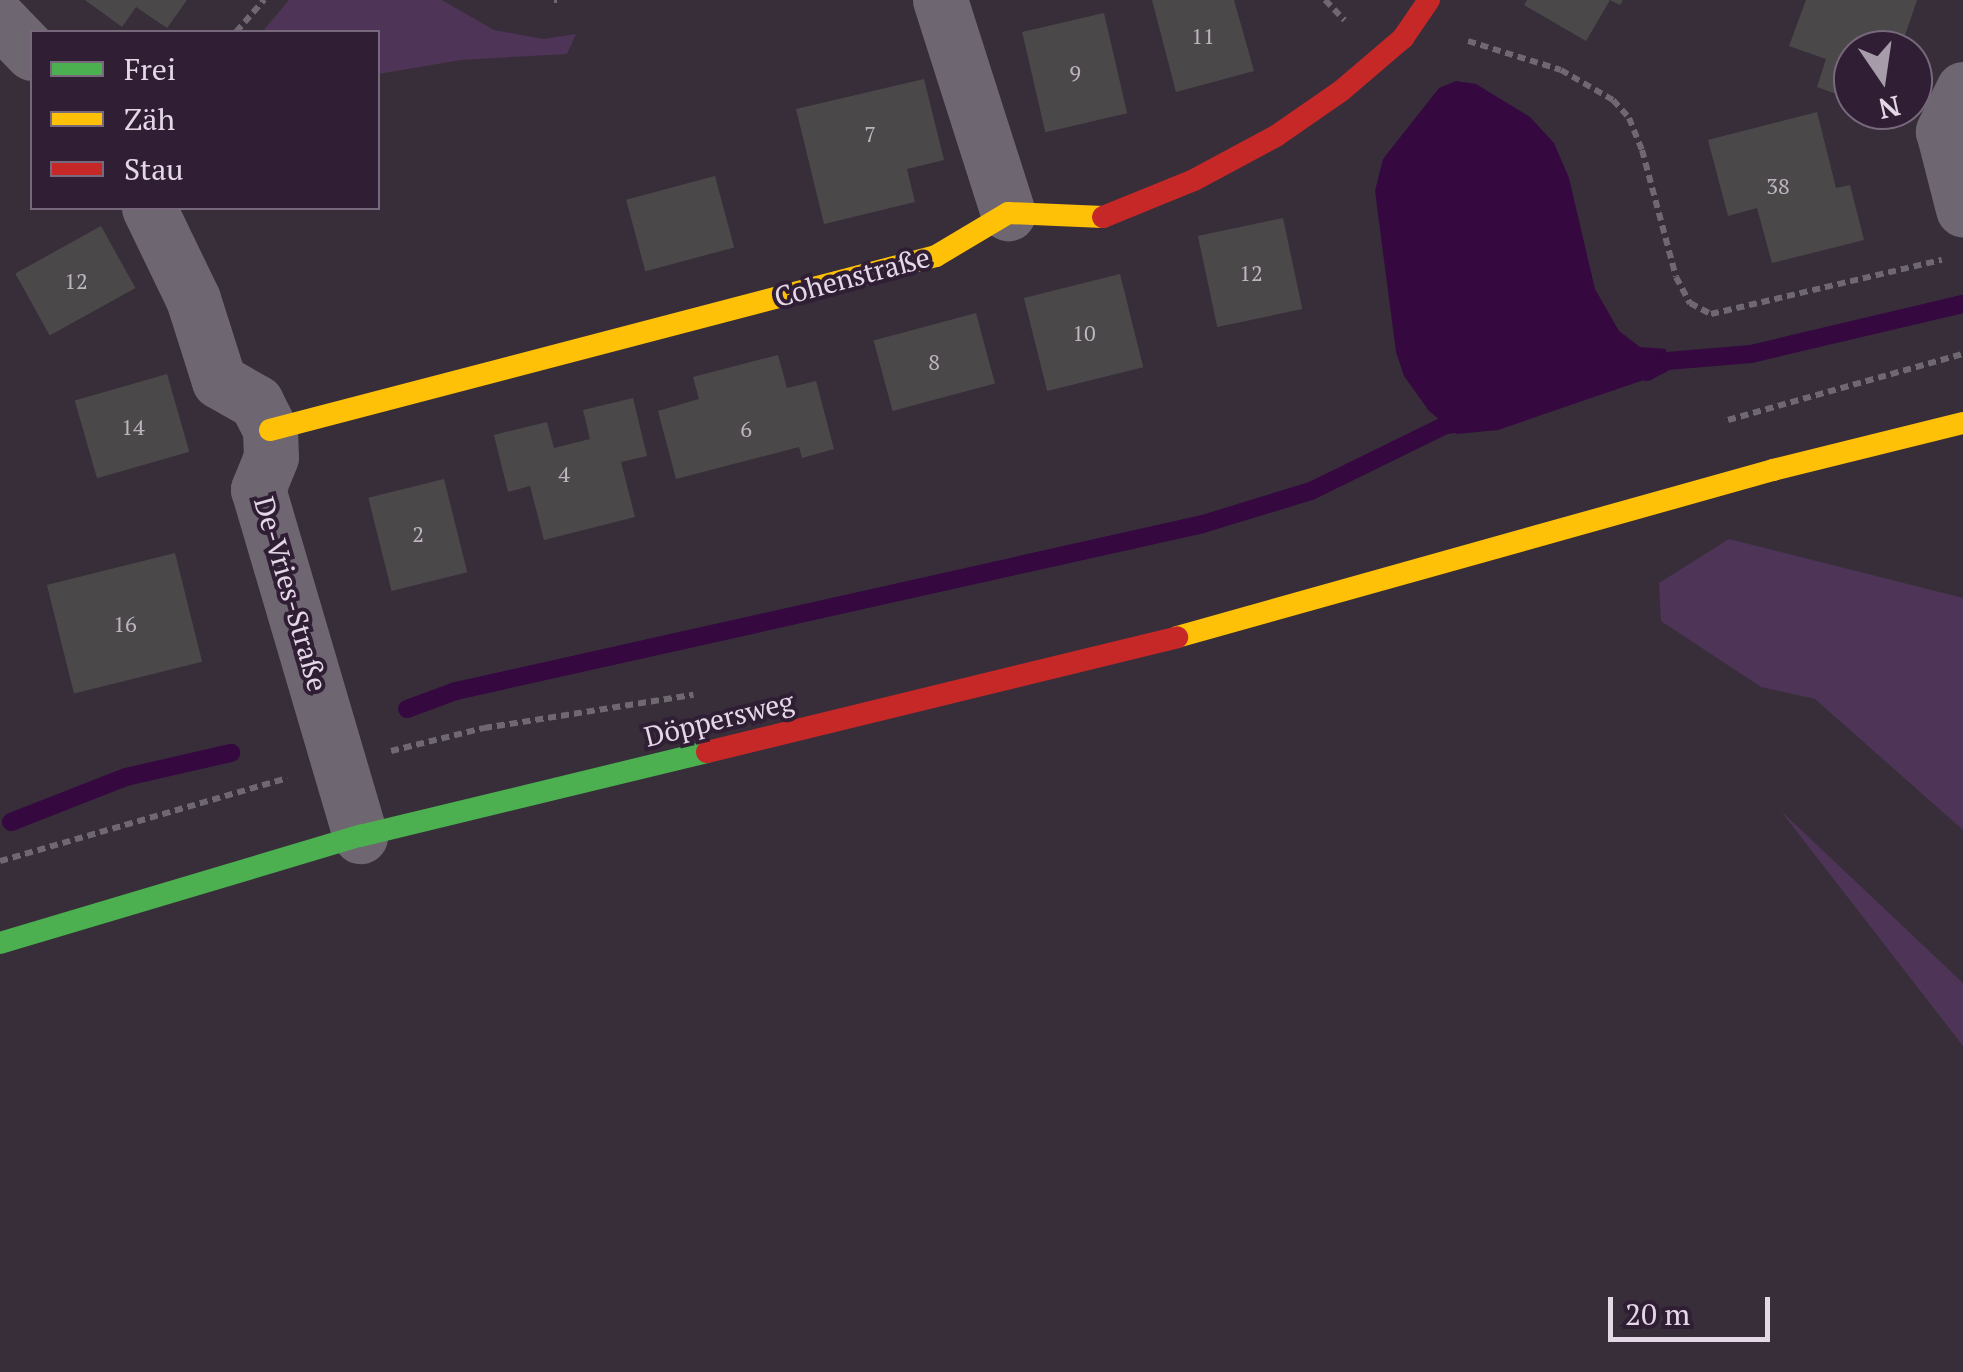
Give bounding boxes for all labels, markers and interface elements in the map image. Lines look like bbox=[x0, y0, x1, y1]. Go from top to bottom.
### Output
house number: 11 bbox=[1191, 23, 1215, 49]
legend bbox=[30, 30, 380, 210]
north arrow bbox=[1833, 30, 1933, 130]
text: Frei bbox=[124, 49, 176, 89]
house number: 9 bbox=[1069, 60, 1081, 86]
text: N bbox=[1875, 87, 1904, 128]
text: Zäh bbox=[124, 99, 175, 139]
house number: 7 bbox=[864, 121, 876, 147]
text: Stau bbox=[124, 149, 184, 189]
house number: 38 bbox=[1766, 173, 1790, 199]
street label: Cohenstraße bbox=[771, 240, 933, 314]
house number: 12 bbox=[1239, 260, 1263, 286]
house number: 12 bbox=[64, 268, 88, 294]
house number: 10 bbox=[1072, 320, 1096, 346]
house number: 8 bbox=[928, 349, 940, 375]
house number: 14 bbox=[121, 414, 145, 440]
house number: 6 bbox=[740, 416, 752, 442]
house number: 4 bbox=[558, 461, 570, 487]
street label: De-Vries-Straße bbox=[247, 493, 335, 695]
house number: 2 bbox=[412, 521, 424, 547]
house number: 16 bbox=[113, 611, 137, 637]
street label: Döppersweg bbox=[641, 684, 797, 754]
scale bar bbox=[1613, 1277, 1776, 1339]
text: 20 m bbox=[1625, 1294, 1690, 1334]

